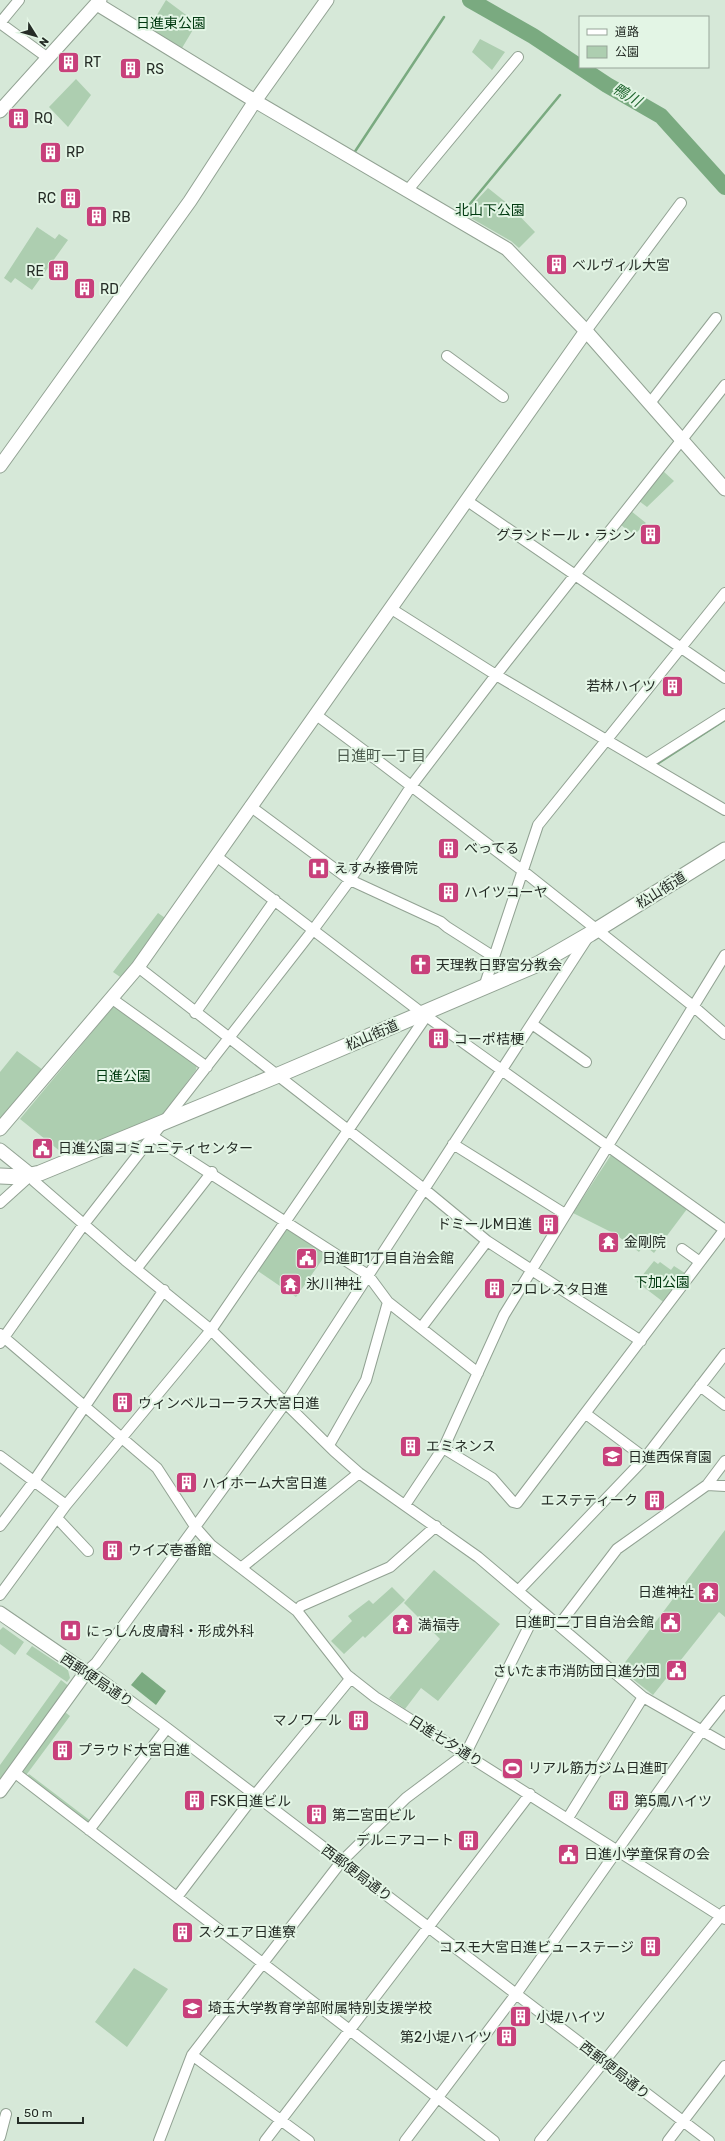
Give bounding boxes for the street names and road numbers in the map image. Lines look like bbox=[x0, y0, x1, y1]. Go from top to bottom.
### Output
street label: 松山街道 bbox=[633, 868, 690, 912]
street label: 松山街道 bbox=[343, 1017, 401, 1054]
street label: 西郵便局通り bbox=[57, 1650, 136, 1711]
street label: 日進七夕通り bbox=[406, 1712, 486, 1771]
street label: 西郵便局通り bbox=[318, 1841, 395, 1905]
street label: 西郵便局通り bbox=[576, 2038, 653, 2103]

